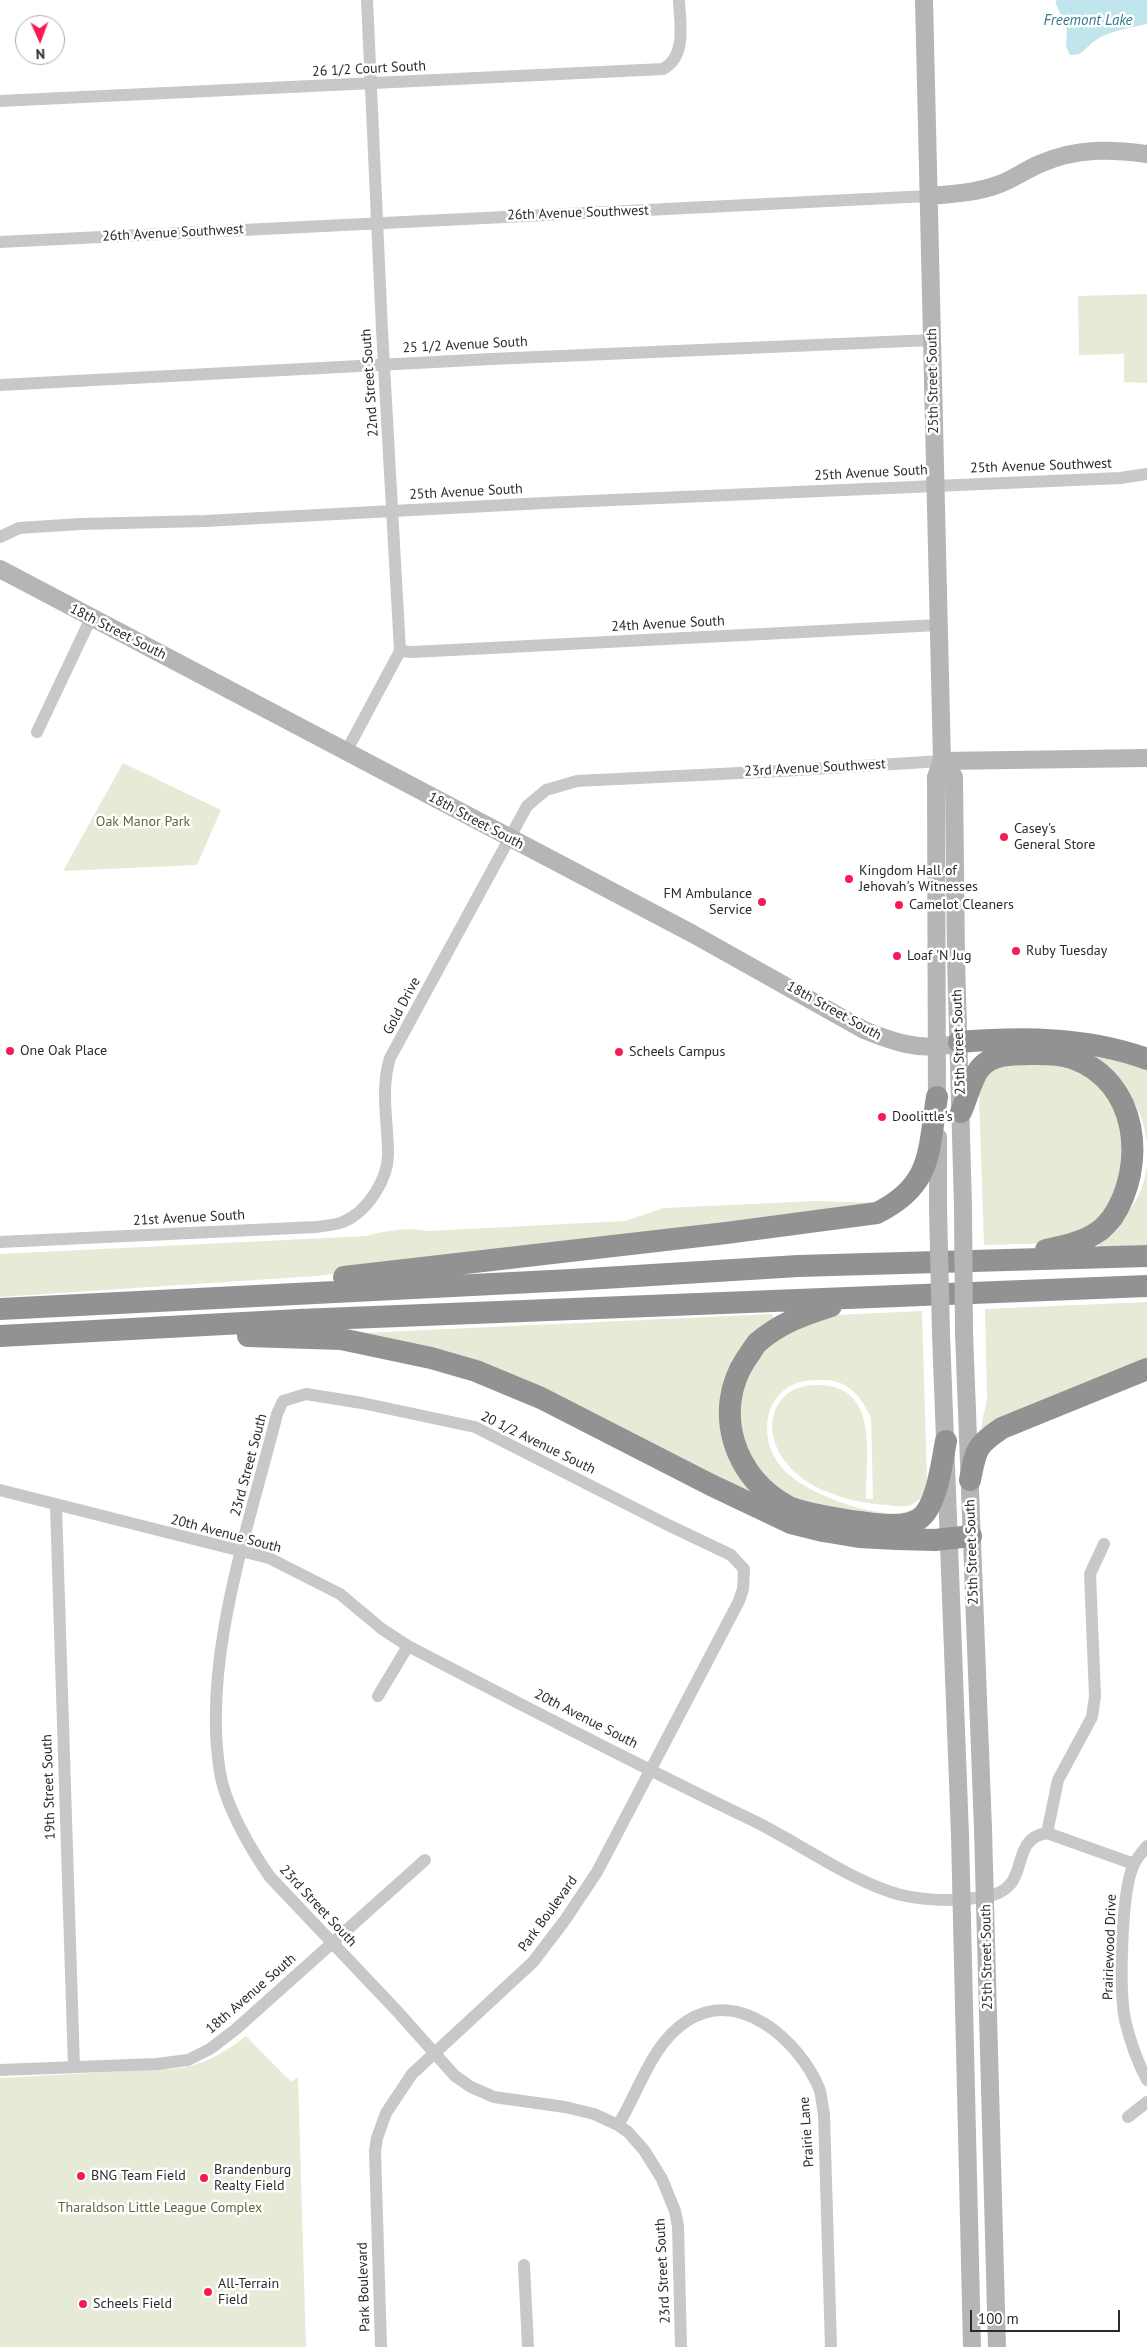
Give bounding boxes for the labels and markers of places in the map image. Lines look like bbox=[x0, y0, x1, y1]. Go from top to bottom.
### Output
place label: Casey's General Store bbox=[1014, 821, 1095, 854]
marker: Casey's General Store bbox=[998, 831, 1010, 843]
place label: Kingdom Hall of Jehovah's Witnesses bbox=[859, 863, 978, 896]
marker: Kingdom Hall of Jehovah's Witnesses bbox=[843, 873, 855, 885]
place label: FM Ambulance Service bbox=[663, 886, 752, 919]
marker: FM Ambulance Service bbox=[756, 896, 768, 908]
place label: Camelot Cleaners bbox=[909, 897, 1014, 913]
marker: Camelot Cleaners bbox=[893, 899, 905, 911]
place label: Ruby Tuesday bbox=[1026, 943, 1107, 959]
marker: Ruby Tuesday bbox=[1010, 945, 1022, 957]
place label: Loaf 'N Jug bbox=[907, 948, 971, 964]
marker: Loaf 'N Jug bbox=[891, 950, 903, 962]
place label: One Oak Place bbox=[20, 1043, 107, 1059]
place label: Scheels Campus bbox=[629, 1044, 725, 1060]
marker: One Oak Place bbox=[4, 1045, 16, 1057]
marker: Scheels Campus bbox=[613, 1046, 625, 1058]
place label: Doolittle's bbox=[892, 1109, 953, 1125]
marker: Doolittle's bbox=[876, 1111, 888, 1123]
place label: Brandenburg Realty Field bbox=[214, 2162, 291, 2194]
place label: BNG Team Field bbox=[91, 2168, 186, 2184]
marker: BNG Team Field bbox=[75, 2170, 87, 2182]
marker: Brandenburg Realty Field bbox=[198, 2172, 210, 2184]
place label: All-Terrain Field bbox=[218, 2276, 279, 2308]
marker: All-Terrain Field bbox=[202, 2286, 214, 2298]
place label: Scheels Field bbox=[93, 2296, 172, 2312]
marker: Scheels Field bbox=[77, 2298, 89, 2310]

